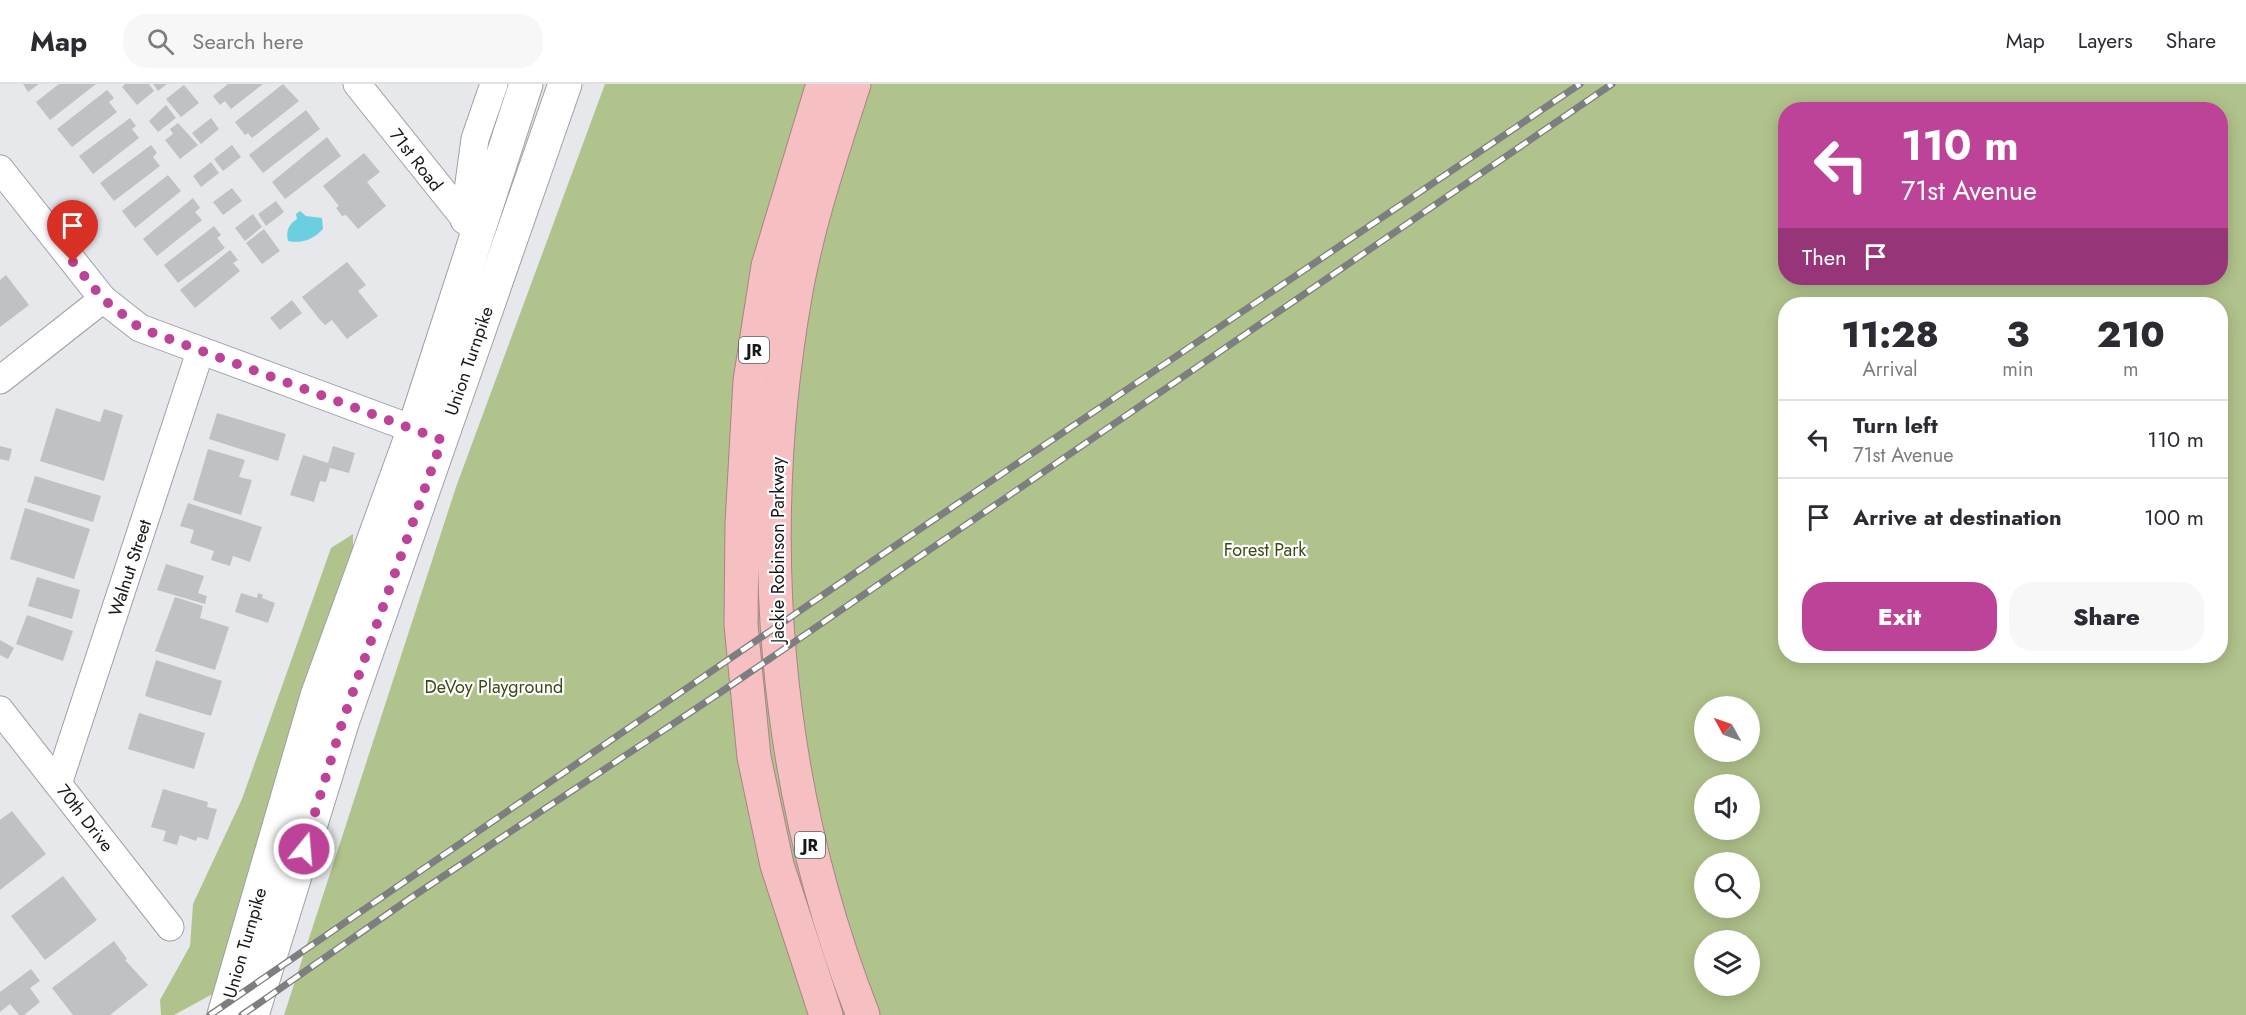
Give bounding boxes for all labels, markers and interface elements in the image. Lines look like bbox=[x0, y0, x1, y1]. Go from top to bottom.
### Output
search box bbox=[123, 14, 543, 68]
text: Map bbox=[30, 21, 87, 62]
icon: search bbox=[144, 25, 177, 58]
text: Search here bbox=[192, 25, 304, 57]
text: Map bbox=[2006, 26, 2045, 56]
text: Layers bbox=[2078, 26, 2133, 56]
text: Share bbox=[2166, 26, 2216, 56]
text: 110 m bbox=[1901, 115, 2019, 176]
street label: 71st Road bbox=[383, 123, 449, 197]
icon: left bbox=[1802, 126, 1880, 204]
text: 71st Avenue bbox=[1901, 171, 2037, 210]
pin bbox=[47, 200, 98, 262]
icon: arrive bbox=[56, 209, 89, 242]
icon: arrive bbox=[1859, 240, 1892, 273]
text: Then bbox=[1802, 241, 1847, 273]
street label: Union Turnpike bbox=[438, 303, 500, 419]
text: 11:28 bbox=[1841, 308, 1939, 360]
text: 3 bbox=[2006, 308, 2029, 360]
text: 210 bbox=[2097, 308, 2165, 360]
road number: JR bbox=[739, 337, 769, 363]
text: Arrival bbox=[1863, 355, 1918, 384]
text: min bbox=[2002, 355, 2034, 384]
text: m bbox=[2123, 355, 2139, 384]
text: Turn left bbox=[1853, 409, 1938, 441]
icon: left bbox=[1802, 423, 1835, 456]
text: 110 m bbox=[2147, 423, 2204, 455]
text: 71st Avenue bbox=[1853, 441, 1954, 470]
street label: Jackie Robinson Parkway bbox=[765, 457, 791, 645]
icon: arrive bbox=[1802, 501, 1835, 534]
text: Arrive at destination bbox=[1853, 501, 2062, 533]
text: 100 m bbox=[2144, 501, 2204, 533]
street label: Walnut Street bbox=[102, 516, 158, 620]
park label: Forest Park bbox=[1224, 537, 1306, 563]
button: Exit bbox=[1802, 582, 1997, 651]
button: Share bbox=[2009, 582, 2204, 651]
park label: DeVoy Playground bbox=[425, 674, 563, 700]
north arrow bbox=[1694, 696, 1760, 762]
map controls bbox=[1694, 696, 1760, 996]
button: sound bbox=[1694, 774, 1760, 840]
street label: 70th Drive bbox=[50, 779, 120, 857]
position arrow bbox=[272, 817, 336, 881]
road number: JR bbox=[795, 832, 825, 858]
button: search bbox=[1694, 852, 1760, 918]
street label: Union Turnpike bbox=[217, 885, 273, 1001]
button: layers bbox=[1694, 930, 1760, 996]

